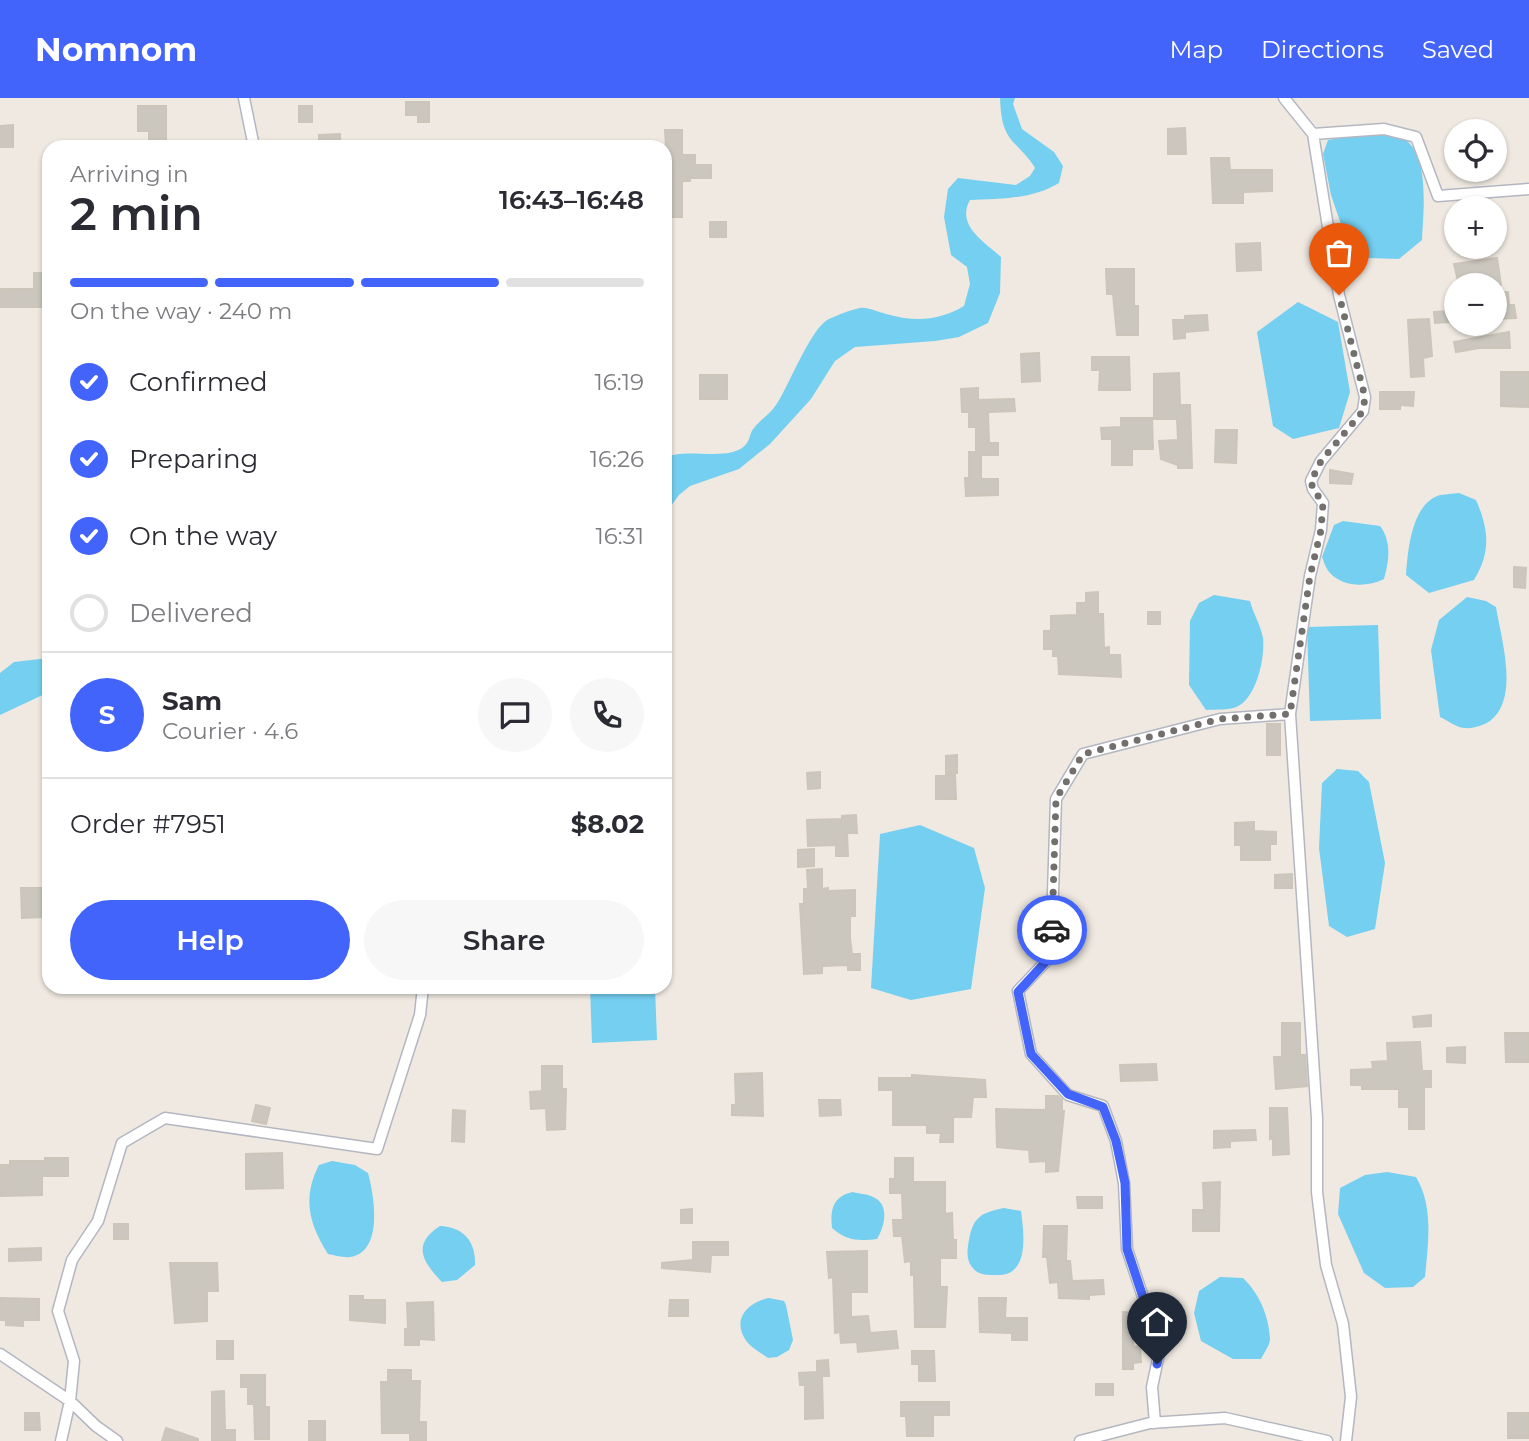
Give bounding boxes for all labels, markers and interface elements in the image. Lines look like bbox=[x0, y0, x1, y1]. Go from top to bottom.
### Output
text: Nomnom bbox=[35, 29, 197, 69]
text: Map bbox=[1170, 35, 1223, 64]
text: Directions bbox=[1261, 35, 1384, 64]
text: Saved bbox=[1422, 35, 1494, 64]
map controls bbox=[1444, 119, 1507, 336]
button: locate bbox=[1444, 119, 1507, 182]
text: Arriving in bbox=[70, 160, 189, 188]
text: 16:43–16:48 bbox=[499, 184, 644, 216]
text: 2 min bbox=[70, 185, 203, 242]
button: + bbox=[1444, 196, 1507, 259]
pin bbox=[1309, 223, 1369, 295]
icon: bag bbox=[1320, 234, 1358, 272]
button: − bbox=[1444, 273, 1507, 336]
text: On the way · 240 m bbox=[70, 297, 292, 325]
icon: check bbox=[70, 363, 108, 401]
text: Confirmed bbox=[129, 366, 268, 398]
text: 16:19 bbox=[595, 368, 644, 396]
icon: check bbox=[70, 440, 108, 478]
text: Preparing bbox=[129, 443, 258, 475]
text: 16:26 bbox=[590, 445, 644, 473]
icon: check bbox=[70, 517, 108, 555]
text: On the way bbox=[129, 520, 277, 552]
text: 16:31 bbox=[596, 522, 644, 550]
text: Delivered bbox=[129, 597, 253, 629]
button: chat bbox=[478, 678, 552, 752]
button: phone bbox=[570, 678, 644, 752]
text: Sam bbox=[162, 685, 222, 717]
text: S bbox=[99, 699, 115, 731]
text: Courier · 4.6 bbox=[162, 717, 298, 745]
text: Order #7951 bbox=[70, 808, 226, 840]
text: $8.02 bbox=[571, 808, 644, 840]
courier bbox=[1017, 895, 1087, 965]
button: Help bbox=[70, 900, 350, 980]
button: Share bbox=[364, 900, 644, 980]
icon: car bbox=[1033, 911, 1071, 949]
pin bbox=[1127, 1292, 1187, 1364]
icon: home bbox=[1138, 1303, 1176, 1341]

